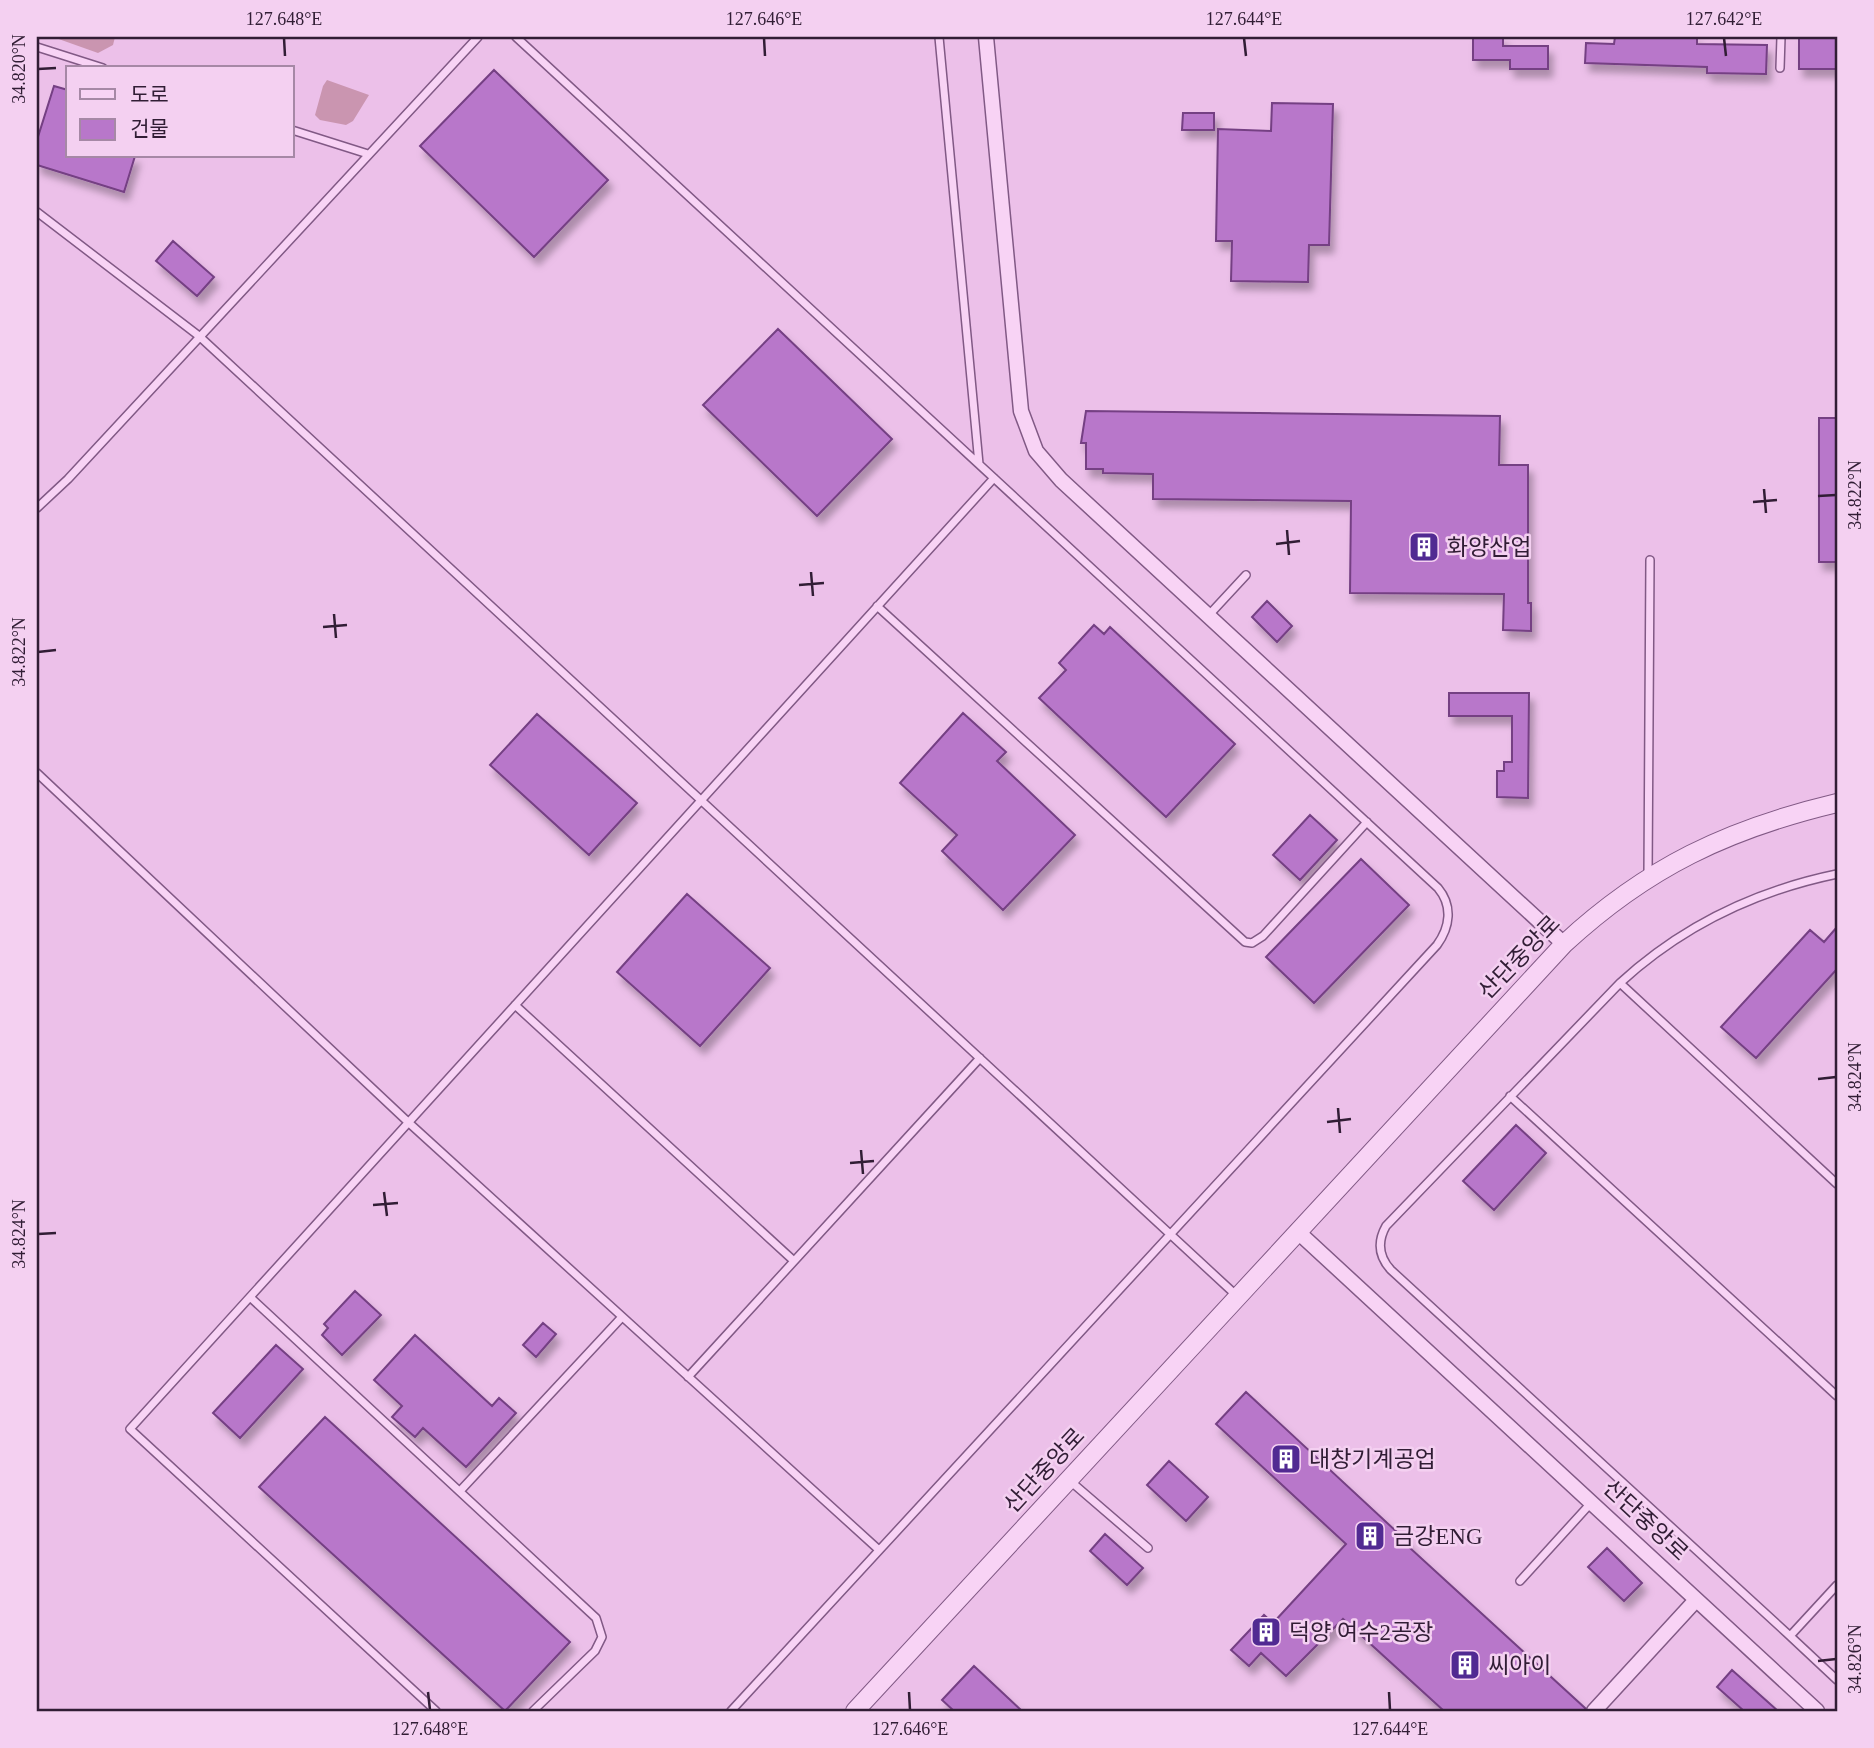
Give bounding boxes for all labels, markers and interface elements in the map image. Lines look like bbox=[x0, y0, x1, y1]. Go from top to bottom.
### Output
text: 127.648°E bbox=[246, 9, 322, 29]
text: 127.646°E bbox=[726, 9, 802, 29]
text: 127.644°E bbox=[1206, 9, 1282, 29]
text: 127.642°E bbox=[1686, 9, 1762, 29]
text: 34.820°N bbox=[9, 34, 29, 104]
legend bbox=[66, 66, 294, 158]
text: 도로 bbox=[130, 83, 169, 107]
text: 건물 bbox=[130, 117, 169, 141]
text: 34.822°N bbox=[1845, 460, 1865, 530]
building icon: 화양산업 bbox=[1407, 530, 1441, 564]
place label: 화양산업 bbox=[1447, 535, 1532, 560]
text: 34.822°N bbox=[9, 617, 29, 687]
street label: 산단중앙로 bbox=[1474, 911, 1565, 1004]
text: 34.824°N bbox=[1845, 1042, 1865, 1112]
text: 34.824°N bbox=[9, 1199, 29, 1269]
street label: 산단중앙로 bbox=[999, 1423, 1090, 1518]
building icon: 대창기계공업 bbox=[1269, 1442, 1303, 1476]
place label: 대창기계공업 bbox=[1309, 1447, 1436, 1472]
street label: 산단중앙로 bbox=[1598, 1475, 1693, 1566]
building icon: 금강ENG bbox=[1353, 1519, 1387, 1553]
place label: 금강ENG bbox=[1393, 1524, 1483, 1549]
building icon: 덕양 여수2공장 bbox=[1249, 1615, 1283, 1649]
place label: 덕양 여수2공장 bbox=[1289, 1620, 1433, 1645]
text: 34.826°N bbox=[1845, 1624, 1865, 1694]
building icon: 씨아이 bbox=[1448, 1648, 1482, 1682]
place label: 씨아이 bbox=[1488, 1653, 1551, 1678]
text: 127.648°E bbox=[392, 1719, 468, 1739]
text: 127.646°E bbox=[872, 1719, 948, 1739]
text: 127.644°E bbox=[1352, 1719, 1428, 1739]

